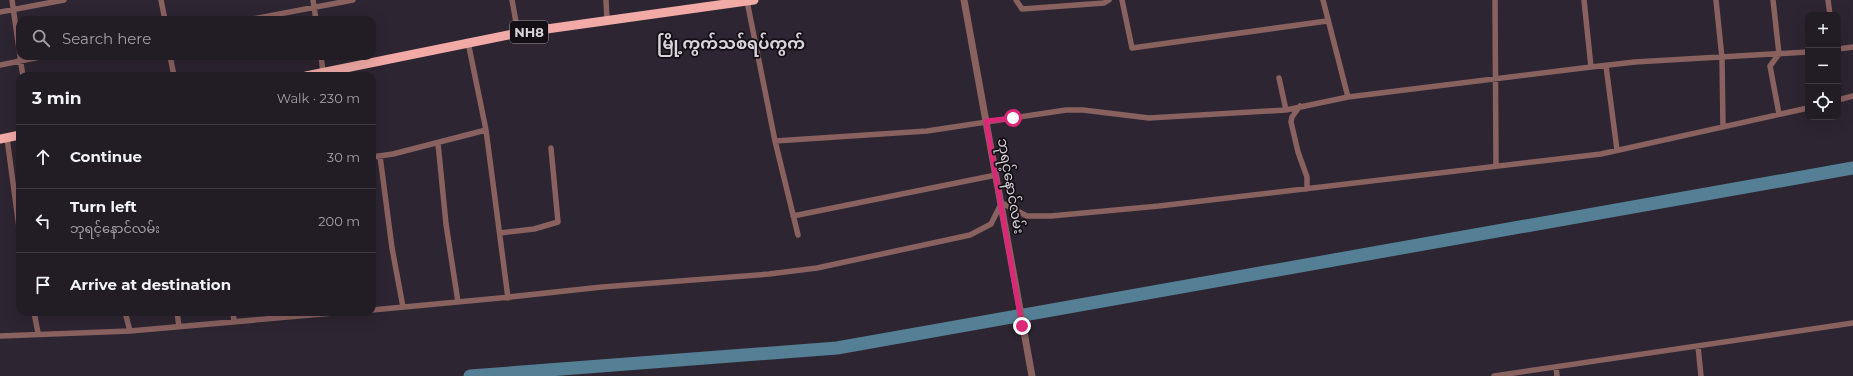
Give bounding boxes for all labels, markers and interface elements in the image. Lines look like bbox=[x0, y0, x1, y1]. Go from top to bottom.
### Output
map controls bbox=[1805, 12, 1841, 120]
button: + bbox=[1805, 12, 1841, 48]
search box bbox=[16, 16, 376, 60]
road number: NH8 bbox=[510, 21, 548, 43]
icon: search bbox=[30, 27, 52, 49]
text: Search here bbox=[62, 29, 151, 48]
district label: မြို့ကွက်သစ်ရပ်ကွက် bbox=[657, 32, 805, 57]
button: − bbox=[1805, 48, 1841, 84]
button: locate bbox=[1805, 84, 1841, 120]
text: 3 min bbox=[32, 88, 82, 108]
text: Walk · 230 m bbox=[277, 90, 360, 106]
route start bbox=[1004, 109, 1022, 127]
street label: ဘုရင့်နောင်လမ်း bbox=[991, 137, 1029, 236]
icon: ahead bbox=[32, 146, 54, 168]
text: Continue bbox=[70, 147, 142, 166]
text: 30 m bbox=[327, 149, 360, 165]
text: Turn left bbox=[70, 197, 137, 216]
icon: left bbox=[32, 210, 54, 232]
text: 200 m bbox=[318, 213, 360, 229]
text: ဘုရင့်နောင်လမ်း bbox=[70, 220, 160, 236]
icon: arrive bbox=[32, 274, 54, 296]
text: Arrive at destination bbox=[70, 275, 231, 294]
route end bbox=[1013, 317, 1031, 335]

